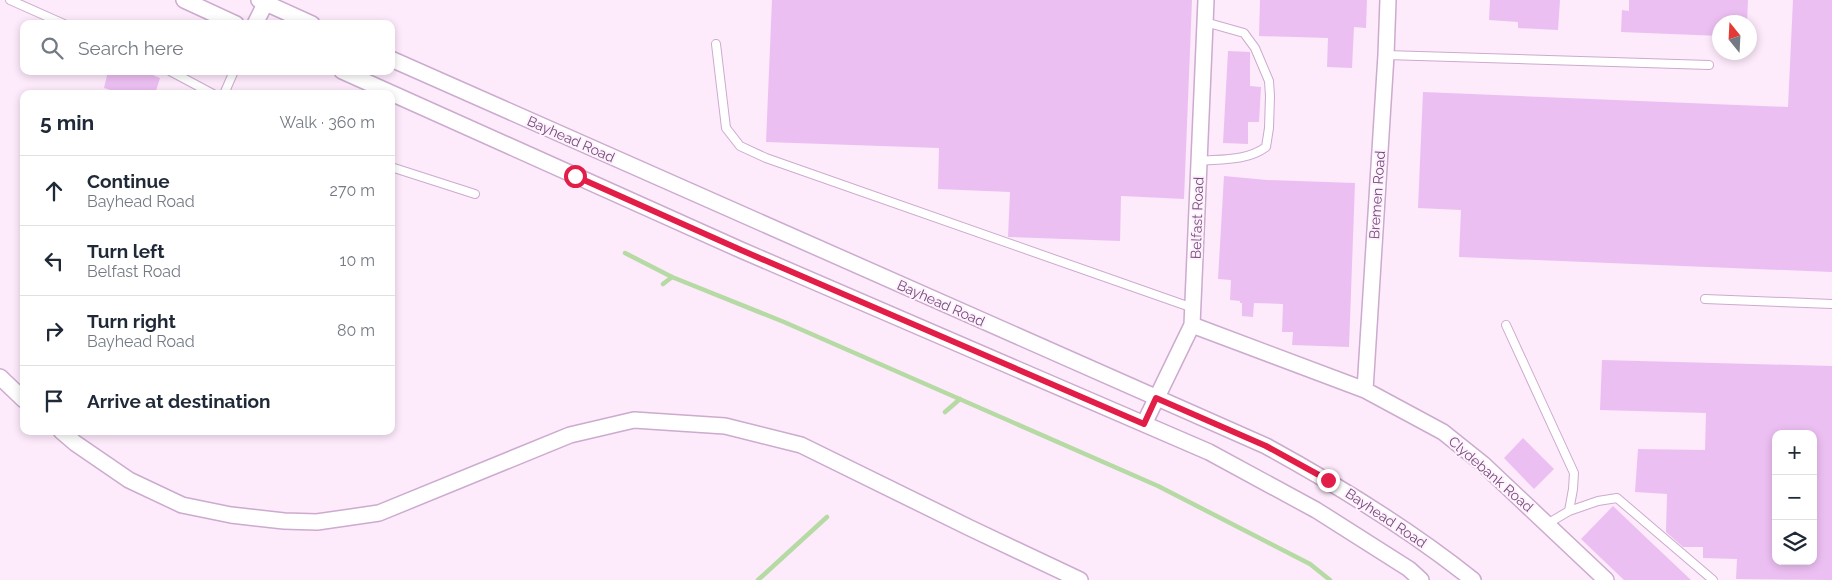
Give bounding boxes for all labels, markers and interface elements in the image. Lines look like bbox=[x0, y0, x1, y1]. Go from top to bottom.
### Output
north arrow bbox=[1712, 15, 1757, 60]
search box bbox=[20, 20, 395, 75]
icon: search bbox=[38, 34, 66, 62]
text: Search here bbox=[78, 37, 184, 59]
text: 5 min bbox=[40, 110, 94, 135]
text: Walk · 360 m bbox=[280, 113, 375, 132]
street label: Bayhead Road bbox=[525, 113, 617, 165]
street label: Bremen Road bbox=[1366, 150, 1388, 240]
route start bbox=[564, 165, 587, 188]
text: Continue bbox=[87, 170, 170, 192]
icon: ahead bbox=[40, 177, 68, 205]
street label: Belfast Road bbox=[1188, 177, 1206, 259]
text: 270 m bbox=[330, 181, 375, 200]
text: Bayhead Road bbox=[87, 192, 195, 211]
text: Turn left bbox=[87, 240, 164, 262]
icon: left bbox=[40, 247, 68, 275]
text: 10 m bbox=[340, 251, 375, 270]
text: Belfast Road bbox=[87, 262, 181, 281]
street label: Bayhead Road bbox=[895, 277, 987, 329]
text: Turn right bbox=[87, 310, 176, 332]
icon: right bbox=[40, 317, 68, 345]
text: 80 m bbox=[337, 321, 375, 340]
text: Bayhead Road bbox=[87, 332, 195, 351]
icon: arrive bbox=[40, 387, 68, 415]
text: Arrive at destination bbox=[87, 390, 271, 412]
map controls bbox=[1772, 430, 1817, 565]
button: + bbox=[1772, 430, 1817, 475]
street label: Clydebank Road bbox=[1446, 433, 1536, 515]
route end bbox=[1317, 469, 1340, 492]
button: − bbox=[1772, 475, 1817, 520]
street label: Bayhead Road bbox=[1342, 485, 1430, 551]
button: layers bbox=[1772, 520, 1817, 565]

